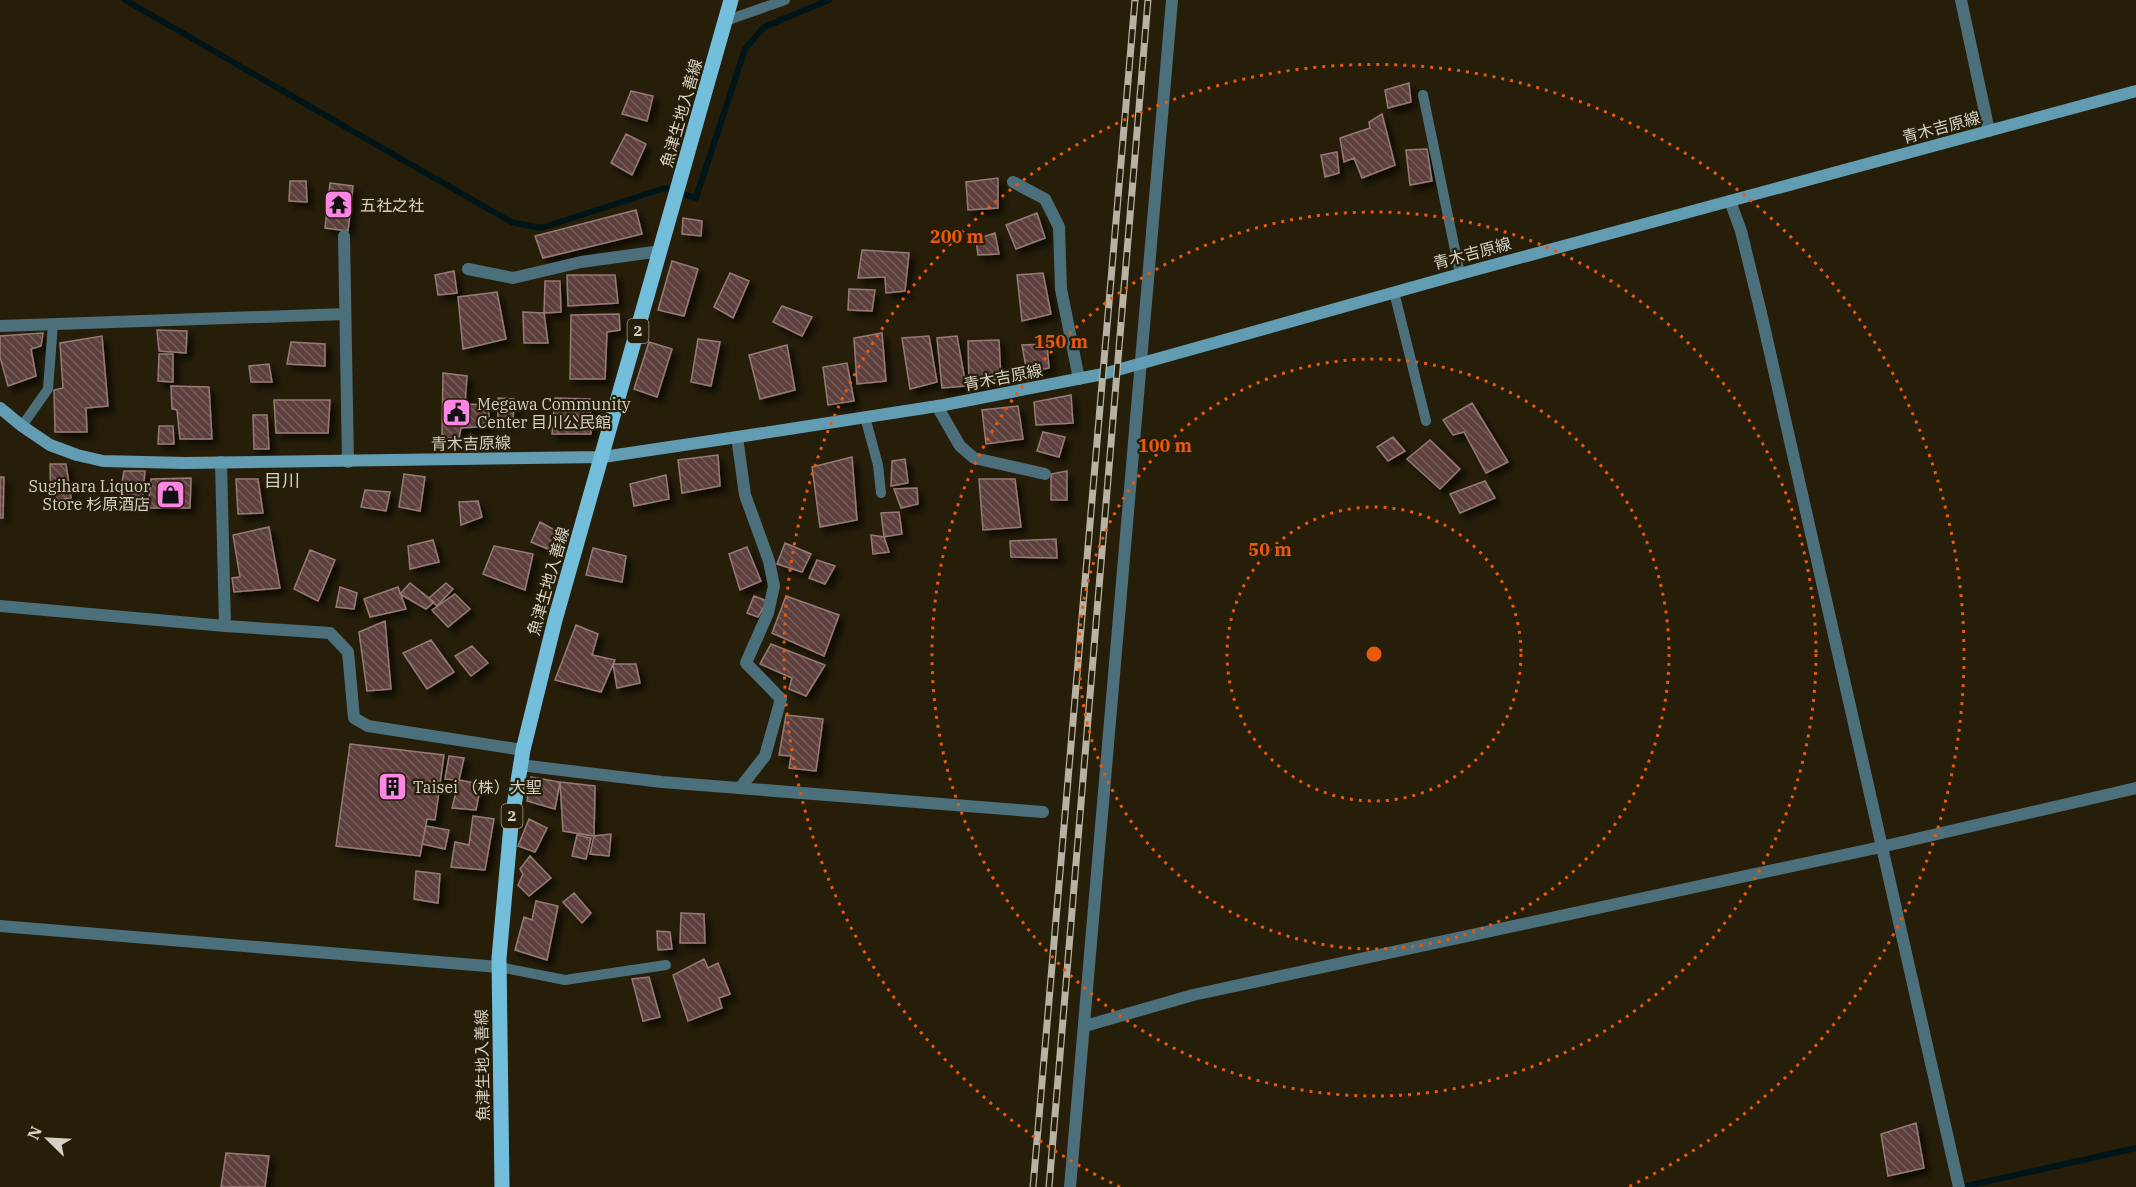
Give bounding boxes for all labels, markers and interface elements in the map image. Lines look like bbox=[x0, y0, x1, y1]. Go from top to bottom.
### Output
street label: 魚津生地入善線 bbox=[656, 56, 706, 170]
street label: 青木吉原線 bbox=[1900, 107, 1982, 147]
temple icon: 五社之社 bbox=[323, 189, 355, 221]
place label: 五社之社 bbox=[360, 195, 424, 215]
text: 200 m bbox=[930, 225, 985, 248]
street label: 青木吉原線 bbox=[1431, 233, 1513, 273]
road number: 2 bbox=[628, 319, 648, 343]
text: 150 m bbox=[1034, 330, 1089, 353]
street label: 青木吉原線 bbox=[962, 360, 1044, 394]
place label: Megawa Community Center 目川公民館 bbox=[477, 394, 631, 432]
public building icon: Megawa Community Center 目川公民館 bbox=[440, 397, 472, 429]
street label: 青木吉原線 bbox=[431, 432, 511, 454]
text: 100 m bbox=[1138, 434, 1193, 457]
district label: 目川 bbox=[264, 469, 300, 492]
place label: Sugihara Liquor Store 杉原酒店 bbox=[29, 476, 150, 514]
shop icon: Sugihara Liquor Store 杉原酒店 bbox=[155, 479, 187, 511]
street label: 魚津生地入善線 bbox=[523, 524, 573, 638]
text: 50 m bbox=[1248, 538, 1292, 561]
centre of rings bbox=[1364, 644, 1384, 664]
building icon: Taisei （株）大聖 bbox=[376, 771, 408, 803]
place label: Taisei （株）大聖 bbox=[413, 777, 542, 797]
road number: 2 bbox=[502, 804, 522, 828]
street label: 魚津生地入善線 bbox=[471, 1009, 493, 1121]
north arrow bbox=[18, 1109, 78, 1169]
text: N bbox=[23, 1123, 46, 1143]

